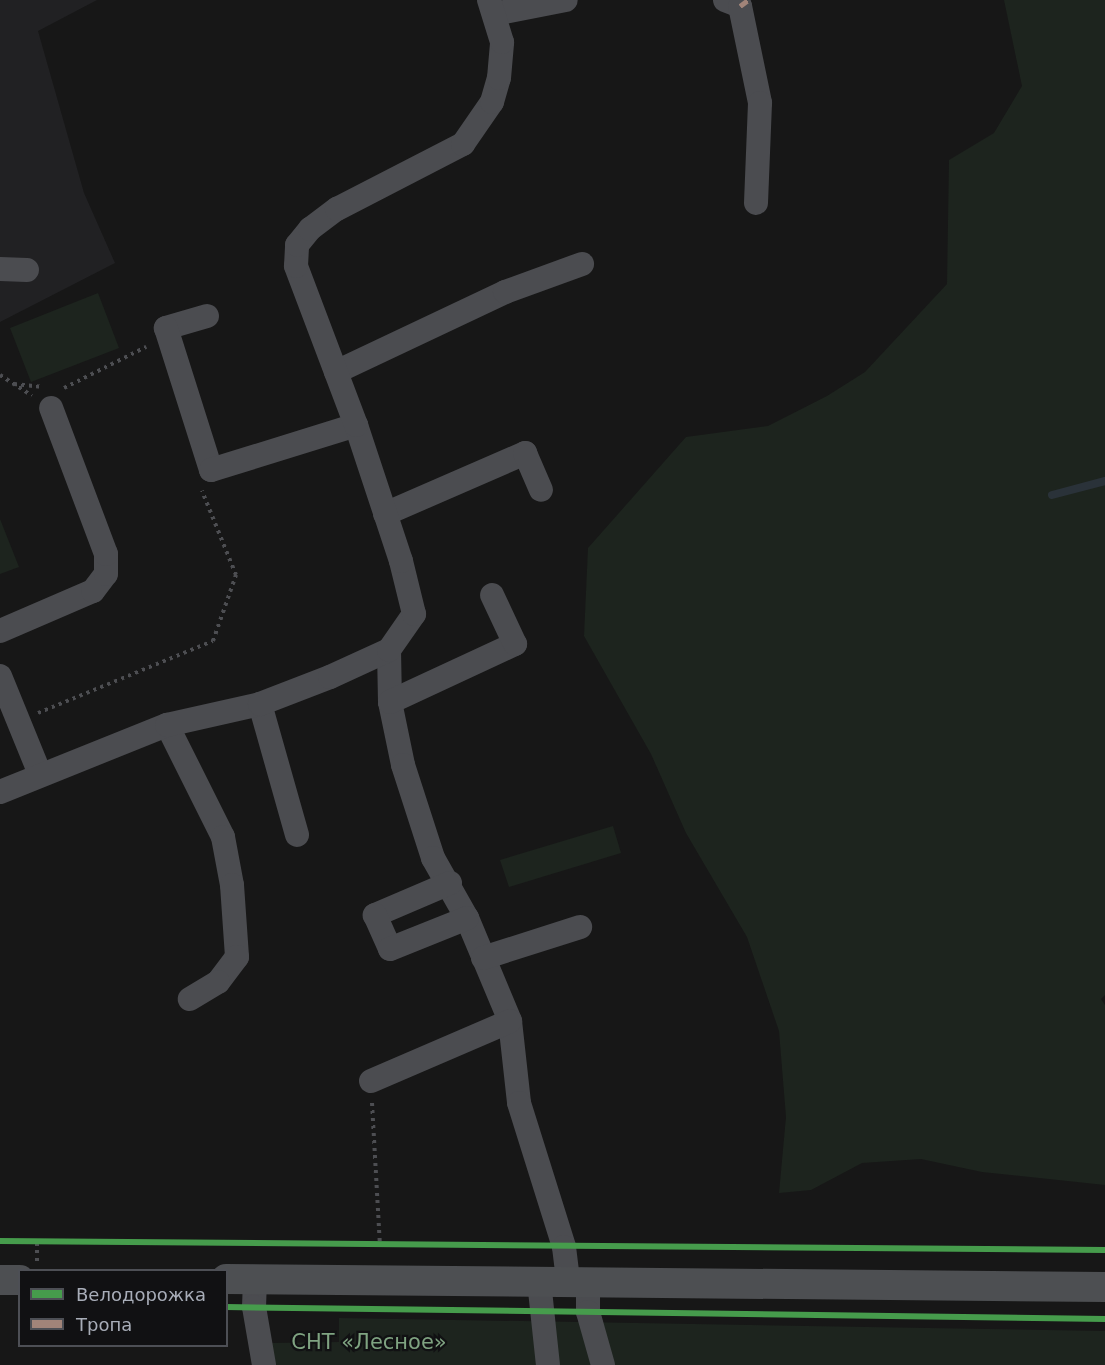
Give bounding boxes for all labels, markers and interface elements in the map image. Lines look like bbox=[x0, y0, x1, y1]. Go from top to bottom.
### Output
legend bbox=[18, 1269, 228, 1347]
text: Велодорожка bbox=[76, 1284, 206, 1305]
text: Тропа bbox=[76, 1314, 132, 1335]
park label: СНТ «Лесное» bbox=[291, 1329, 447, 1355]

